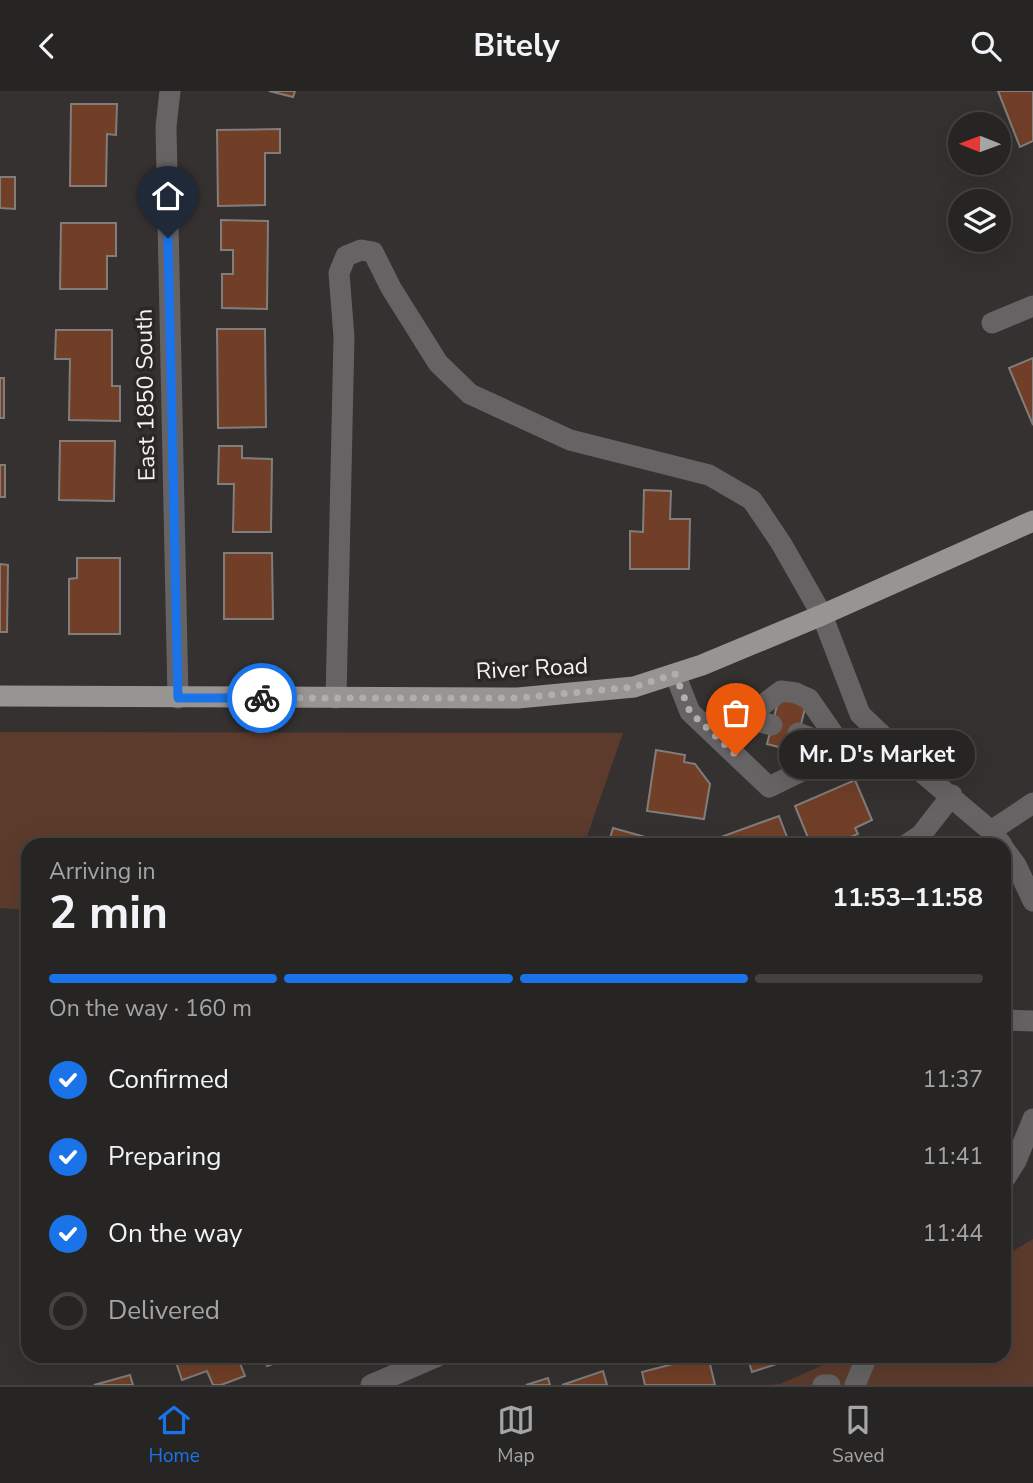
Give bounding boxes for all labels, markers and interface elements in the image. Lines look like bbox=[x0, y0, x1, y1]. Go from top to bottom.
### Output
text: Bitely bbox=[473, 24, 560, 67]
icon: back bbox=[28, 27, 66, 65]
icon: search bbox=[967, 27, 1005, 65]
north arrow bbox=[948, 112, 1012, 175]
map controls bbox=[948, 112, 1011, 252]
pin bbox=[138, 166, 198, 238]
icon: home bbox=[149, 177, 187, 215]
button: layers bbox=[948, 189, 1011, 252]
street label: East 1850 South bbox=[128, 309, 163, 481]
street label: River Road bbox=[475, 650, 589, 687]
courier bbox=[227, 663, 297, 733]
icon: bike bbox=[243, 679, 281, 717]
pin bbox=[706, 683, 766, 755]
icon: bag bbox=[717, 694, 755, 732]
callout: Mr. D's Market bbox=[778, 731, 974, 779]
text: Mr. D's Market bbox=[799, 739, 955, 770]
text: Arriving in bbox=[49, 856, 156, 887]
text: 11:53–11:58 bbox=[832, 880, 983, 915]
text: 2 min bbox=[49, 881, 168, 944]
text: On the way · 160 m bbox=[49, 993, 252, 1024]
icon: check bbox=[49, 1061, 87, 1099]
text: Confirmed bbox=[108, 1062, 229, 1097]
text: 11:37 bbox=[923, 1064, 983, 1095]
icon: check bbox=[49, 1138, 87, 1176]
text: Preparing bbox=[108, 1139, 221, 1174]
text: 11:41 bbox=[923, 1141, 983, 1172]
icon: check bbox=[49, 1215, 87, 1253]
text: On the way bbox=[108, 1216, 242, 1251]
text: 11:44 bbox=[923, 1218, 983, 1249]
text: Delivered bbox=[108, 1293, 220, 1328]
tab: Home bbox=[149, 1401, 200, 1469]
tab: Map bbox=[497, 1401, 535, 1469]
tab: Saved bbox=[832, 1401, 884, 1469]

